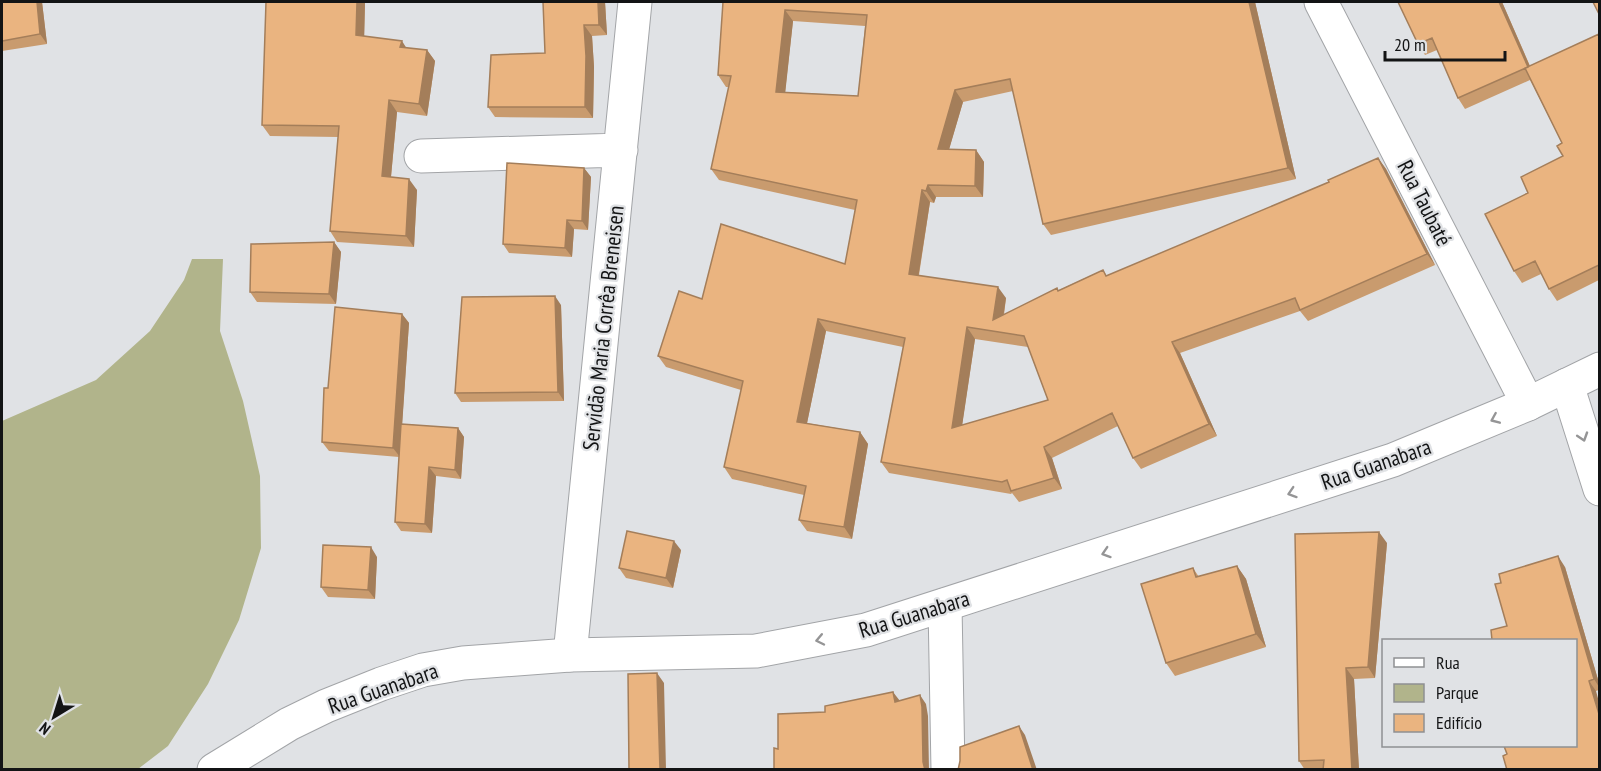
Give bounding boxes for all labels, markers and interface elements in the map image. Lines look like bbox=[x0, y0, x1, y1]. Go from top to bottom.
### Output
scale bar bbox=[1385, 24, 1505, 62]
text: 20 m bbox=[1394, 33, 1426, 56]
street label: Rua Taubaté bbox=[1392, 155, 1458, 251]
street label: Servidão Maria Corrêa Breneisen bbox=[576, 204, 630, 452]
one-way arrow bbox=[1490, 412, 1501, 424]
one-way arrow bbox=[1576, 431, 1588, 442]
street label: Rua Guanabara bbox=[1317, 432, 1435, 496]
one-way arrow bbox=[1287, 486, 1298, 498]
one-way arrow bbox=[1101, 546, 1112, 558]
street label: Rua Guanabara bbox=[855, 584, 973, 644]
one-way arrow bbox=[815, 633, 825, 646]
legend bbox=[1382, 639, 1577, 747]
text: Rua bbox=[1436, 651, 1460, 674]
street label: Rua Guanabara bbox=[324, 656, 442, 720]
text: Parque bbox=[1436, 681, 1479, 704]
north arrow bbox=[24, 687, 84, 747]
text: Edifício bbox=[1436, 711, 1482, 734]
text: N bbox=[35, 718, 54, 739]

